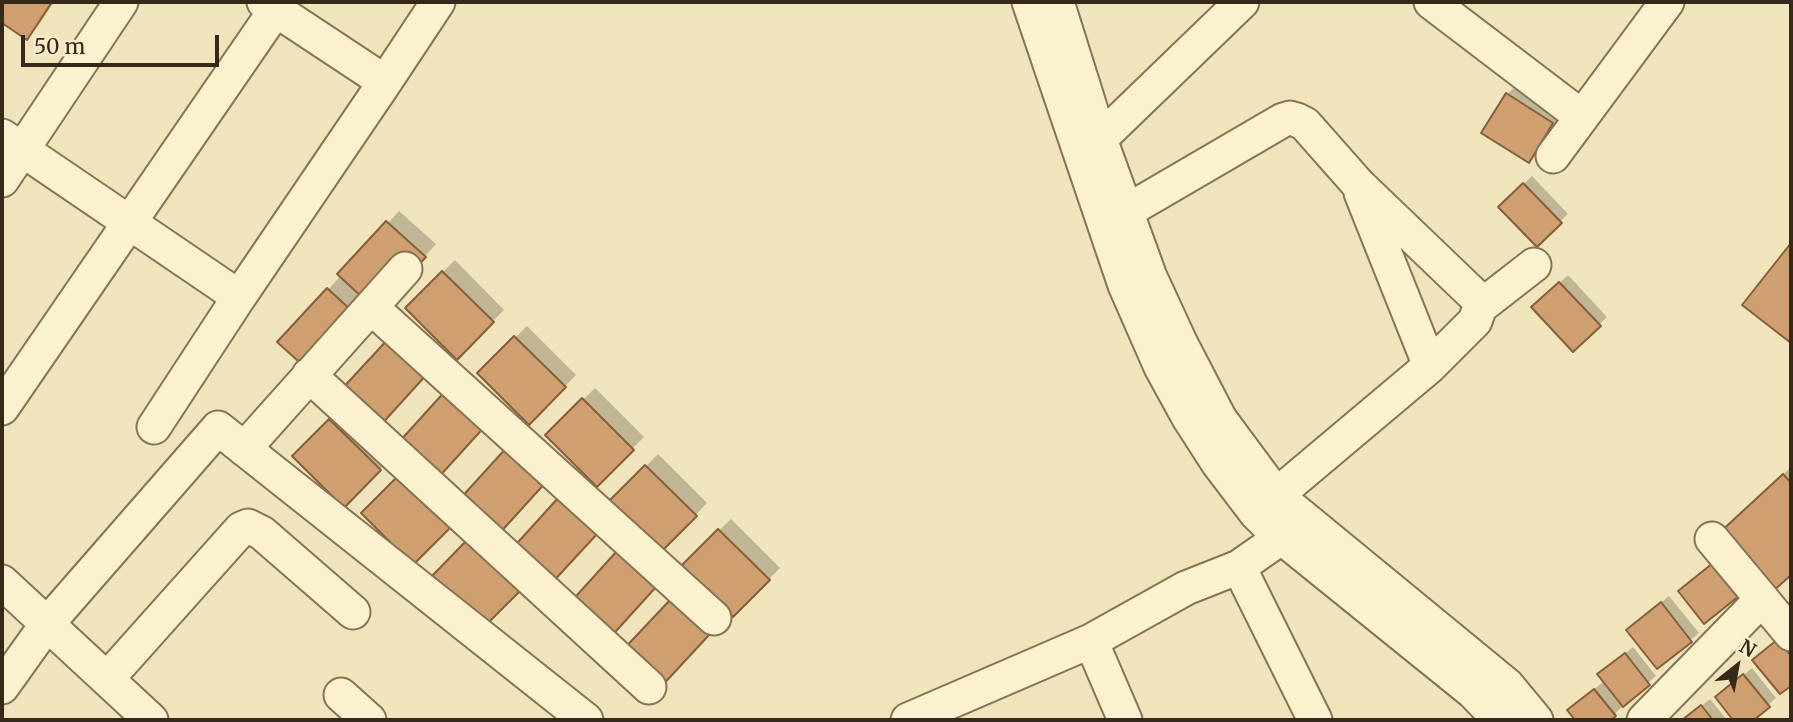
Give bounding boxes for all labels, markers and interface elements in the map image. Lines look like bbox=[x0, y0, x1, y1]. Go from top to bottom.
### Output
scale bar bbox=[24, 21, 222, 65]
text: 50 m bbox=[34, 33, 85, 60]
north arrow bbox=[1702, 631, 1772, 701]
text: N bbox=[1735, 634, 1760, 662]

